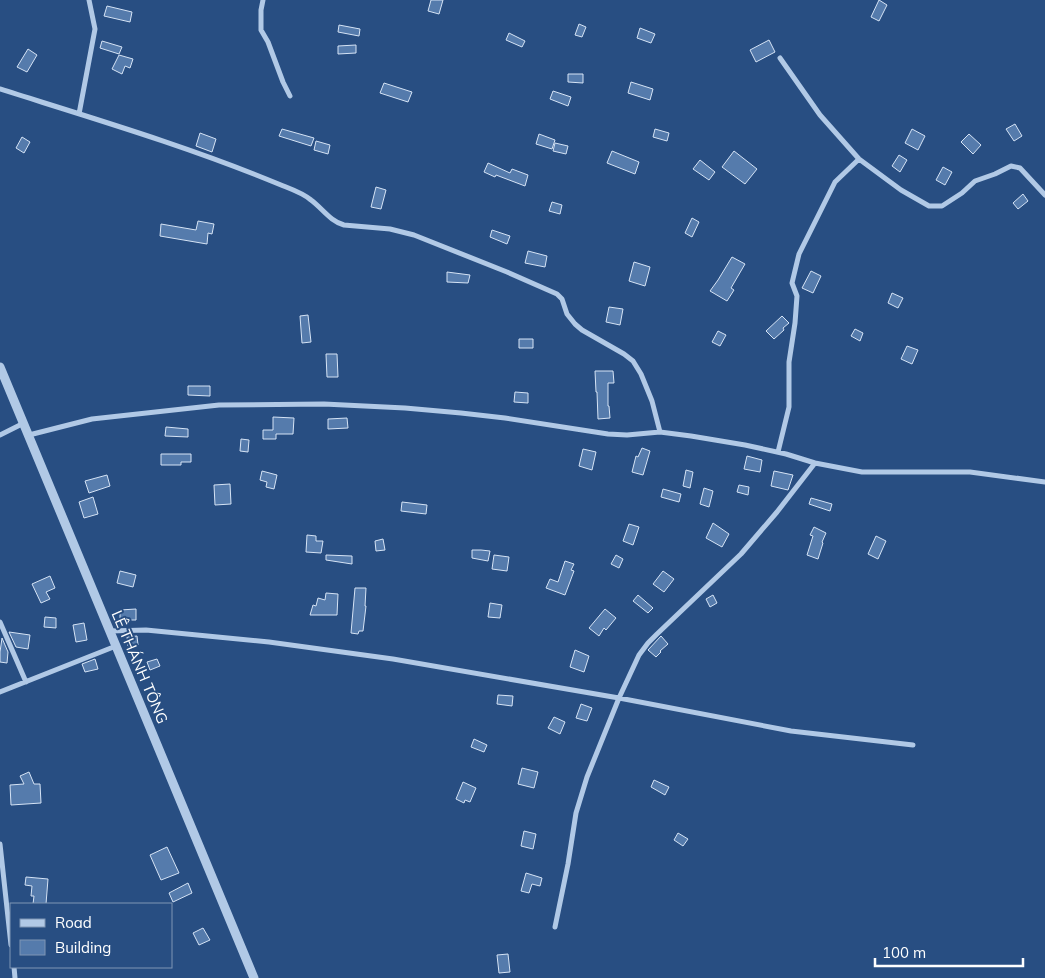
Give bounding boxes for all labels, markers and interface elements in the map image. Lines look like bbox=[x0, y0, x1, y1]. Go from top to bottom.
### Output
street label: LÊ THÁNH TÔNG bbox=[108, 607, 172, 727]
legend bbox=[10, 903, 172, 968]
text: Road bbox=[55, 913, 92, 932]
scale bar bbox=[875, 936, 1022, 968]
text: Building bbox=[55, 938, 111, 957]
text: 100 m bbox=[882, 943, 926, 962]

